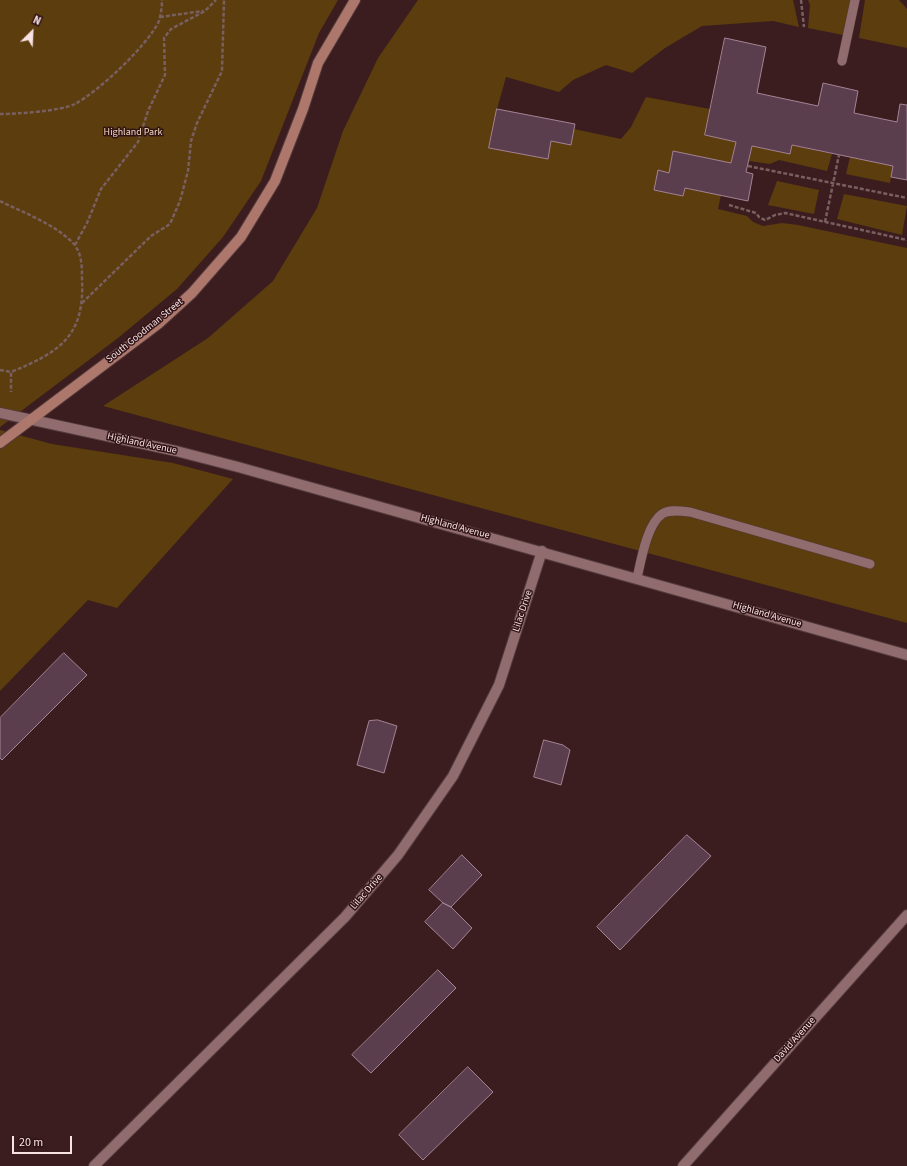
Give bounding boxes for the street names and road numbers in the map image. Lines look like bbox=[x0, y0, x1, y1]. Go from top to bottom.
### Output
street label: South Goodman Street bbox=[104, 296, 186, 366]
street label: Highland Avenue bbox=[106, 431, 178, 457]
street label: Highland Avenue bbox=[419, 512, 491, 542]
street label: Lilac Drive bbox=[511, 589, 535, 633]
street label: Highland Avenue bbox=[731, 599, 803, 631]
street label: Lilac Drive bbox=[348, 872, 386, 912]
street label: David Avenue bbox=[772, 1015, 818, 1065]

